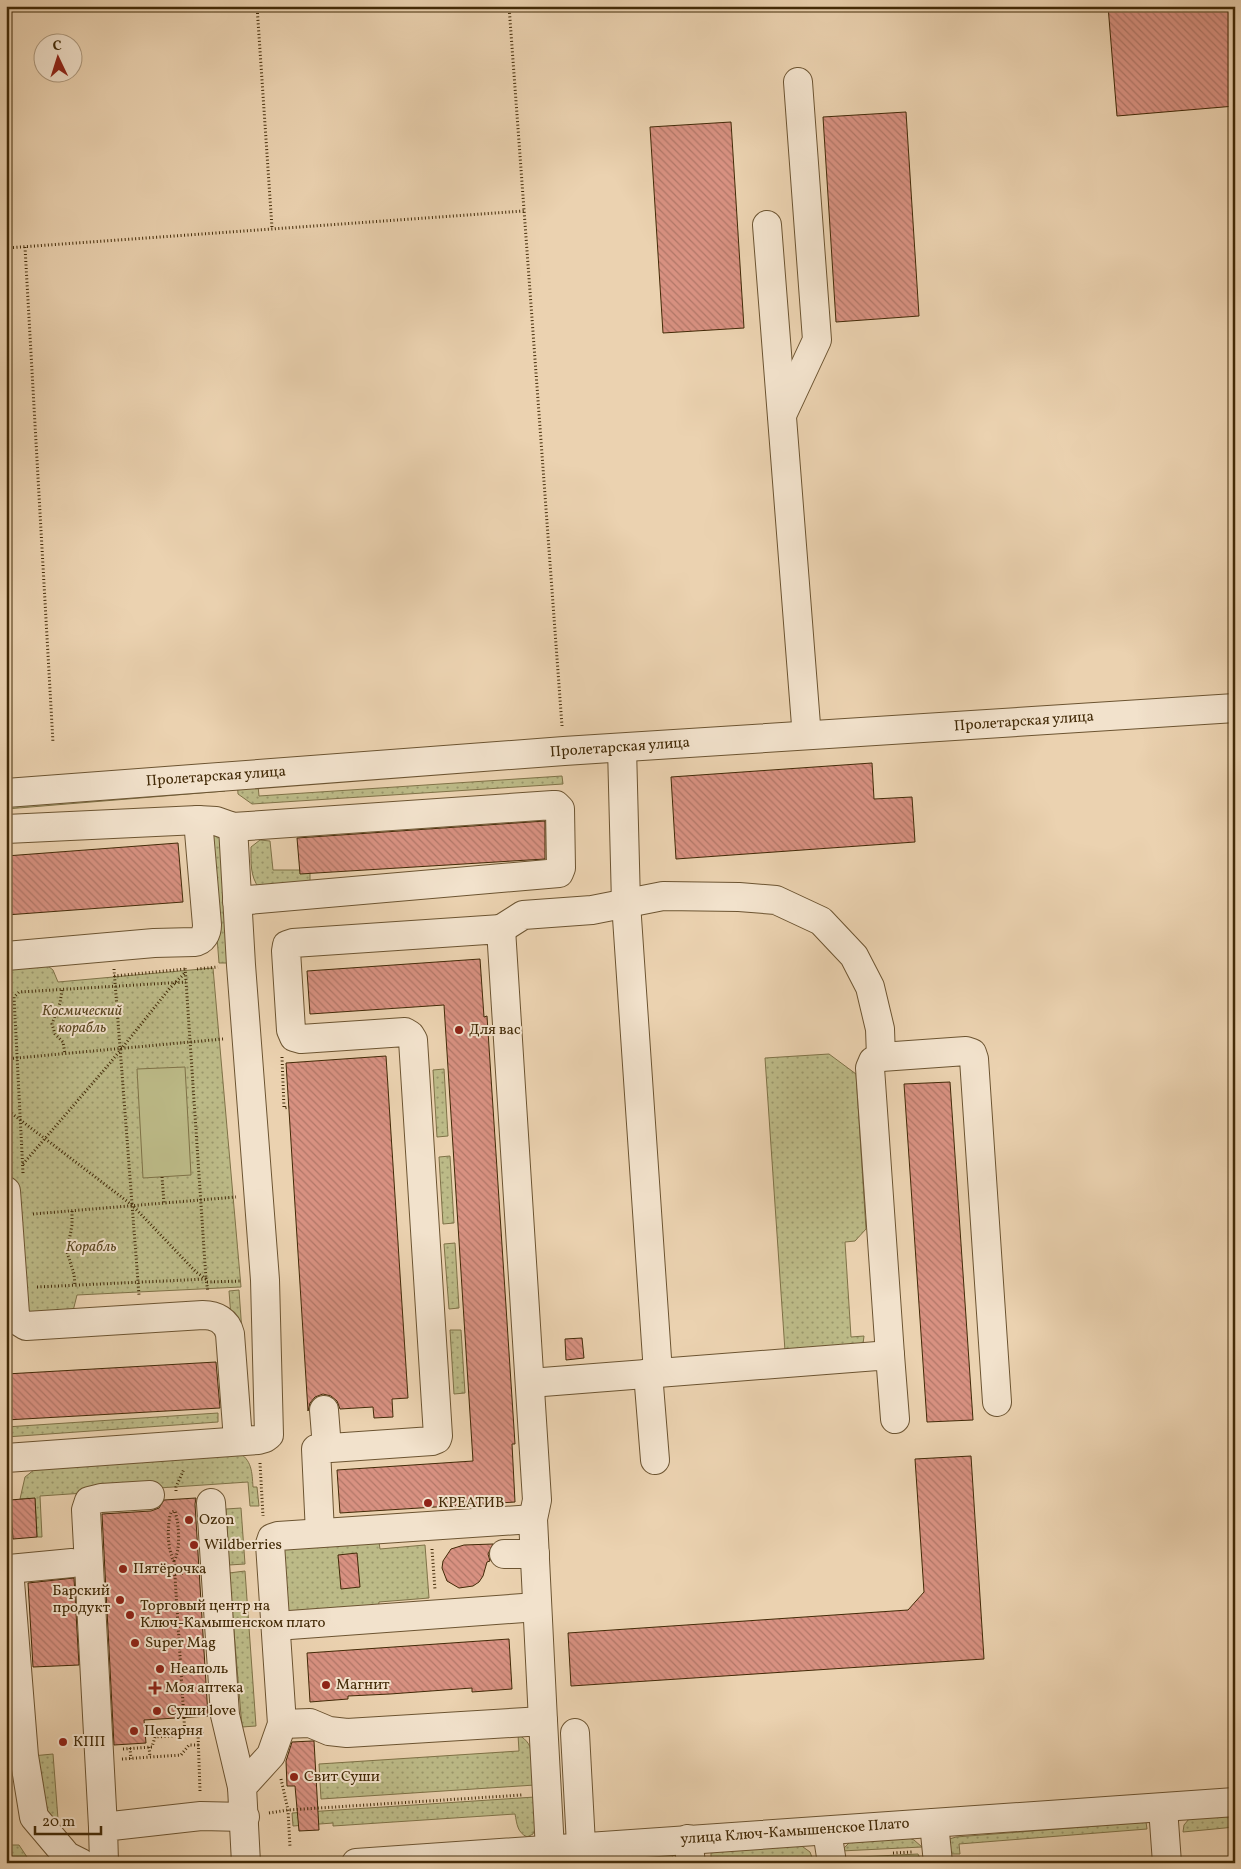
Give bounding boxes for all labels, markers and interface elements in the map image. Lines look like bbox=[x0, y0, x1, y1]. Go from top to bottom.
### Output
north arrow bbox=[32, 32, 82, 82]
text: С bbox=[52, 37, 62, 56]
street label: Пролетарская улица bbox=[953, 707, 1095, 737]
street label: Пролетарская улица bbox=[549, 733, 691, 763]
street label: Пролетарская улица bbox=[145, 762, 287, 792]
park label: Космический корабль bbox=[42, 1001, 123, 1039]
place label: Для вас bbox=[469, 1020, 521, 1041]
marker: Для вас bbox=[453, 1024, 465, 1036]
park label: Корабль bbox=[66, 1237, 116, 1258]
place label: КРЕАТИВ bbox=[438, 1493, 504, 1514]
marker: КРЕАТИВ bbox=[422, 1497, 434, 1509]
place label: Ozon bbox=[199, 1510, 234, 1531]
marker: Ozon bbox=[183, 1514, 195, 1526]
place label: Wildberries bbox=[204, 1535, 282, 1556]
marker: Wildberries bbox=[188, 1539, 200, 1551]
place label: Пятёрочка bbox=[133, 1559, 207, 1580]
marker: Пятёрочка bbox=[117, 1563, 129, 1575]
place label: Барский продукт bbox=[52, 1581, 110, 1619]
marker: Барский продукт bbox=[114, 1594, 126, 1606]
place label: Торговый центр на Ключ-Камышенском плато bbox=[140, 1596, 326, 1634]
marker: Торговый центр на Ключ-Камышенском плато bbox=[124, 1609, 136, 1621]
place label: Super Mag bbox=[145, 1633, 216, 1654]
marker: Super Mag bbox=[129, 1637, 141, 1649]
place label: Неаполь bbox=[170, 1659, 228, 1680]
marker: Неаполь bbox=[154, 1663, 166, 1675]
place label: Магнит bbox=[336, 1675, 390, 1696]
place label: Моя аптека bbox=[165, 1678, 244, 1699]
marker: Магнит bbox=[320, 1679, 332, 1691]
marker: Моя аптека bbox=[149, 1682, 161, 1694]
place label: Суши love bbox=[167, 1701, 236, 1722]
marker: Суши love bbox=[151, 1705, 163, 1717]
place label: Пекарня bbox=[144, 1721, 203, 1742]
marker: Пекарня bbox=[128, 1725, 140, 1737]
place label: КПП bbox=[73, 1732, 105, 1753]
marker: КПП bbox=[57, 1736, 69, 1748]
place label: Свит Суши bbox=[304, 1767, 380, 1788]
marker: Свит Суши bbox=[288, 1771, 300, 1783]
scale bar bbox=[35, 1804, 101, 1836]
text: 20 m bbox=[42, 1812, 75, 1833]
street label: улица Ключ-Камышенское Плато bbox=[680, 1814, 910, 1850]

